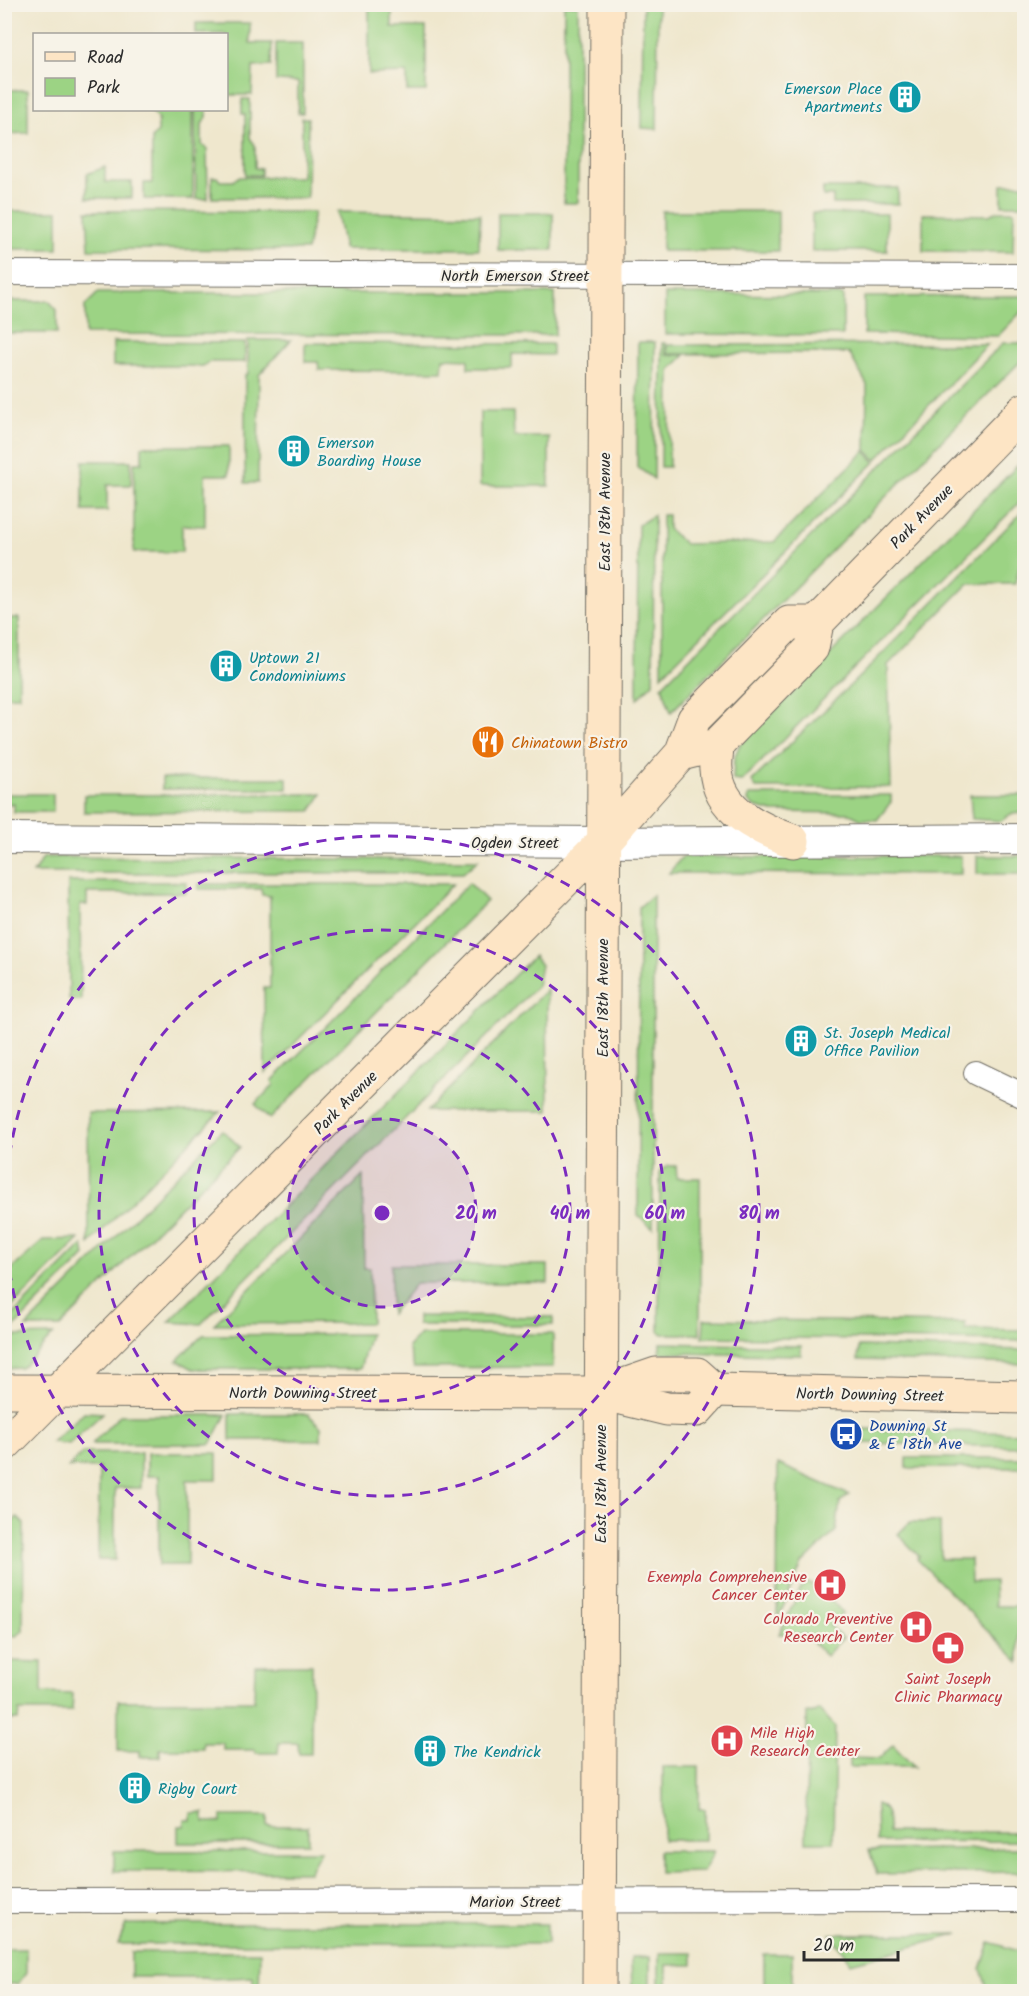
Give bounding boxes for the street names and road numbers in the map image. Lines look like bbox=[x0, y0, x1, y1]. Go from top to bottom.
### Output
street label: North Emerson Street bbox=[441, 264, 590, 289]
street label: East 18th Avenue bbox=[593, 452, 618, 572]
street label: Park Avenue bbox=[884, 479, 960, 555]
street label: Ogden Street bbox=[471, 831, 560, 856]
street label: East 18th Avenue bbox=[591, 938, 616, 1058]
street label: Park Avenue bbox=[308, 1065, 384, 1141]
street label: North Downing Street bbox=[229, 1381, 378, 1406]
street label: North Downing Street bbox=[796, 1382, 945, 1409]
street label: East 18th Avenue bbox=[589, 1424, 614, 1544]
street label: Marion Street bbox=[469, 1890, 562, 1915]

